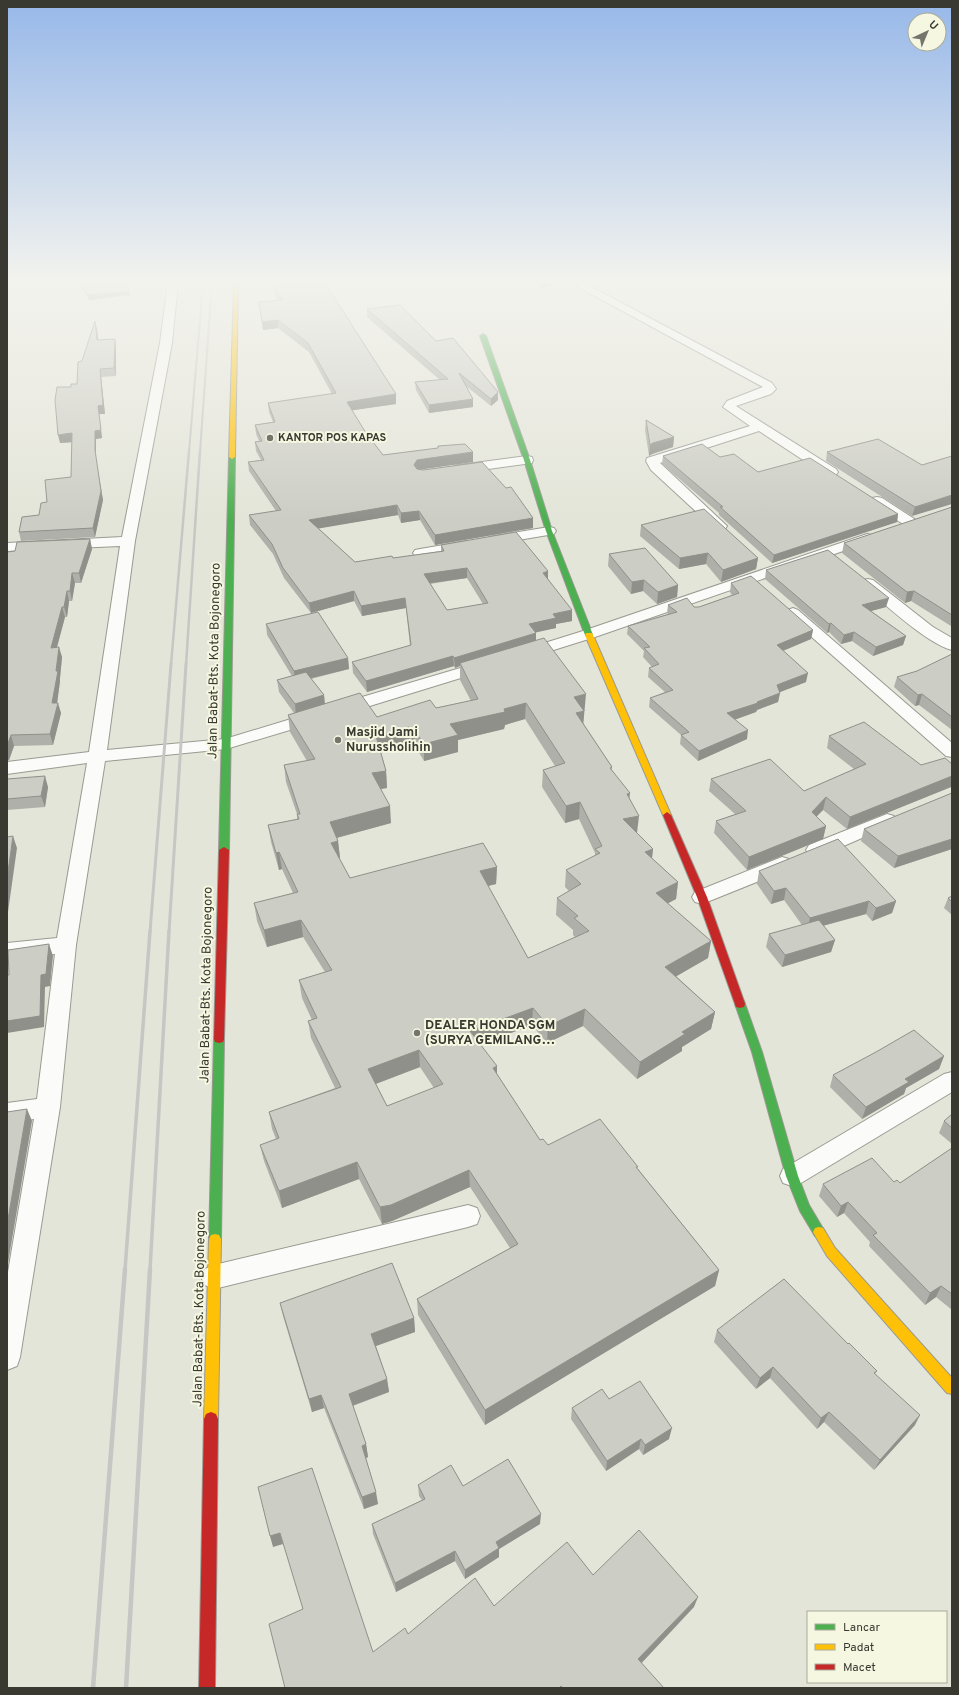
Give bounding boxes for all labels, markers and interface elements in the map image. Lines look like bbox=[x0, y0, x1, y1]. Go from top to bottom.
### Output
north arrow bbox=[907, 12, 947, 52]
text: U bbox=[926, 18, 941, 33]
place label: KANTOR POS KAPAS bbox=[278, 431, 387, 445]
marker: KANTOR POS KAPAS bbox=[265, 433, 275, 443]
street label: Jalan Babat-Bts. Kota Bojonegoro bbox=[205, 563, 225, 759]
place label: Masjid Jami Nurussholihin bbox=[346, 725, 431, 756]
marker: Masjid Jami Nurussholihin bbox=[333, 735, 343, 745]
street label: Jalan Babat-Bts. Kota Bojonegoro bbox=[197, 887, 217, 1083]
place label: DEALER HONDA SGM (SURYA GEMILANG… bbox=[425, 1018, 555, 1049]
marker: DEALER HONDA SGM (SURYA GEMILANG… bbox=[412, 1028, 422, 1038]
street label: Jalan Babat-Bts. Kota Bojonegoro bbox=[190, 1211, 210, 1407]
legend bbox=[807, 1611, 947, 1683]
text: Lancar bbox=[843, 1620, 880, 1636]
text: Padat bbox=[843, 1640, 874, 1656]
text: Macet bbox=[843, 1660, 876, 1676]

